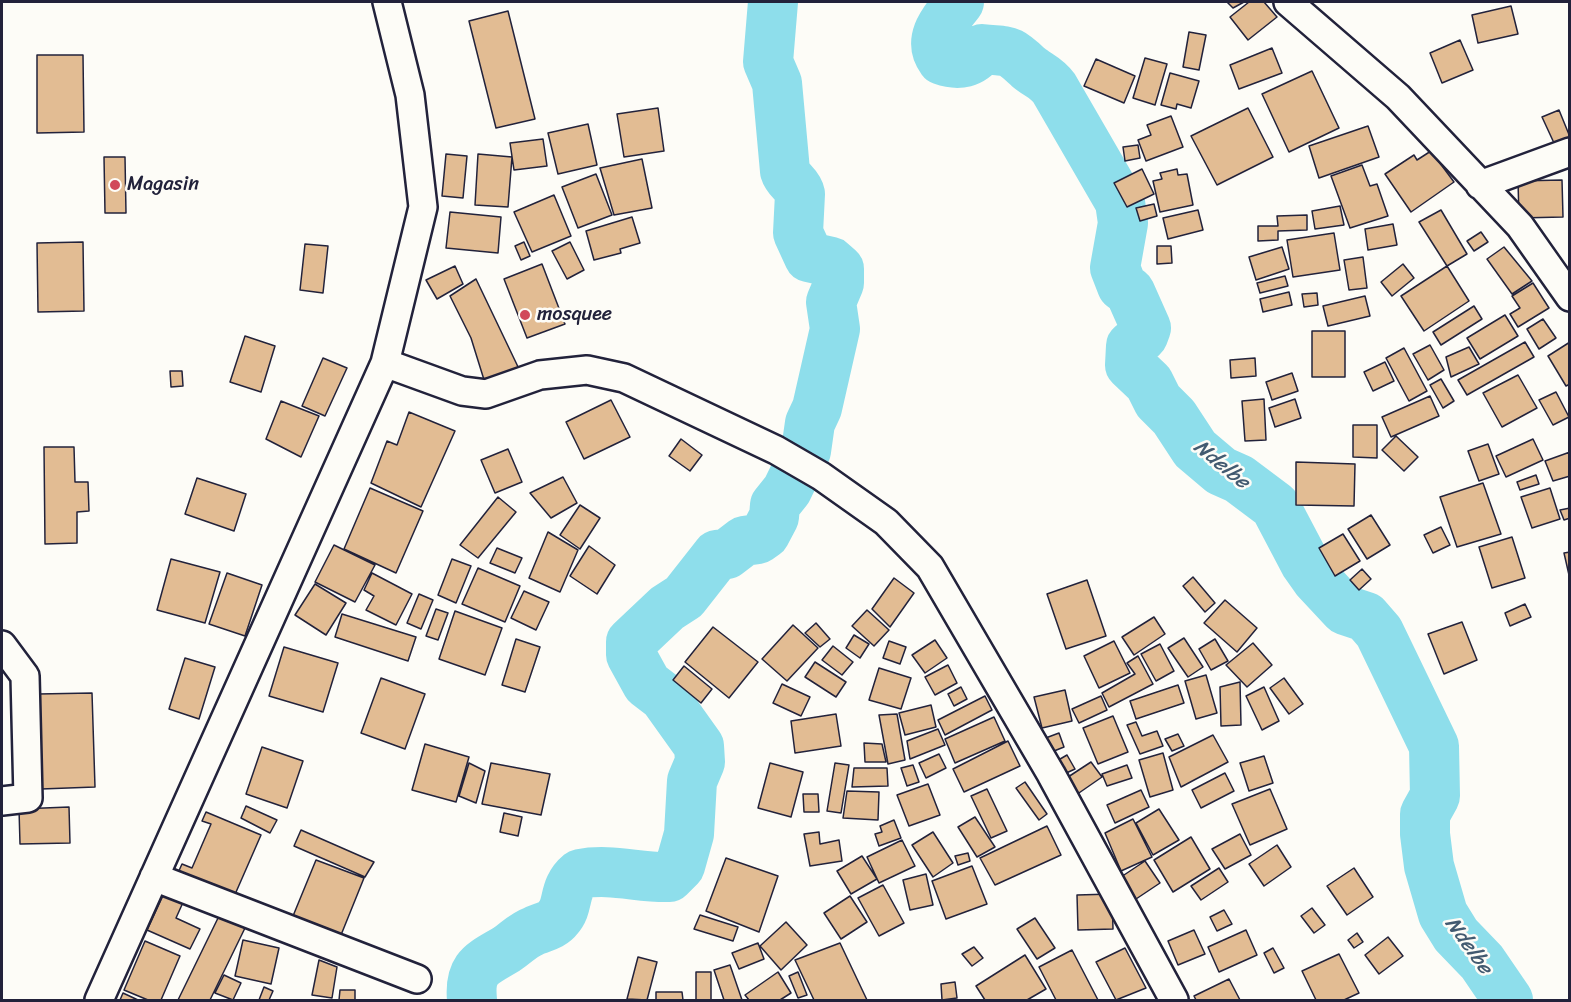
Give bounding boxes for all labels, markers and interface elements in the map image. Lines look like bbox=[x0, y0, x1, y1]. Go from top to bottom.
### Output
place label: Magasin bbox=[127, 173, 199, 197]
marker: Magasin bbox=[108, 178, 122, 192]
place label: mosquee bbox=[537, 303, 612, 327]
marker: mosquee bbox=[518, 308, 532, 322]
water label: Ndelbe bbox=[1188, 435, 1254, 495]
water label: Ndelbe bbox=[1439, 913, 1497, 979]

